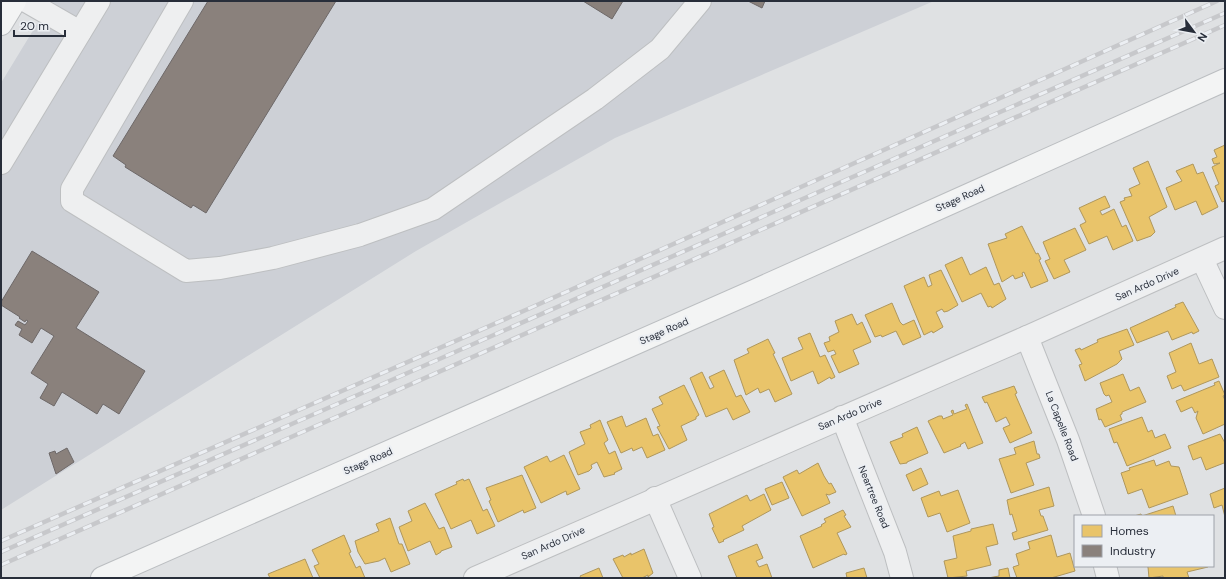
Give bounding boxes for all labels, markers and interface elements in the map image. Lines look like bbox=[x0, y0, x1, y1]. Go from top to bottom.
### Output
scale bar bbox=[14, 12, 65, 38]
north arrow bbox=[1174, 12, 1214, 52]
text: 20 m bbox=[20, 18, 49, 34]
text: N bbox=[1194, 30, 1211, 44]
street label: Stage Road bbox=[934, 181, 986, 215]
street label: San Ardo Drive bbox=[1113, 264, 1181, 304]
street label: Stage Road bbox=[638, 314, 690, 348]
street label: La Capelle Road bbox=[1043, 389, 1081, 463]
street label: San Ardo Drive bbox=[816, 395, 884, 433]
street label: Stage Road bbox=[342, 444, 394, 478]
street label: Neartree Road bbox=[856, 464, 892, 530]
legend bbox=[1074, 515, 1214, 567]
street label: San Ardo Drive bbox=[519, 523, 587, 563]
text: Homes bbox=[1110, 523, 1149, 539]
text: Industry bbox=[1110, 543, 1156, 559]

